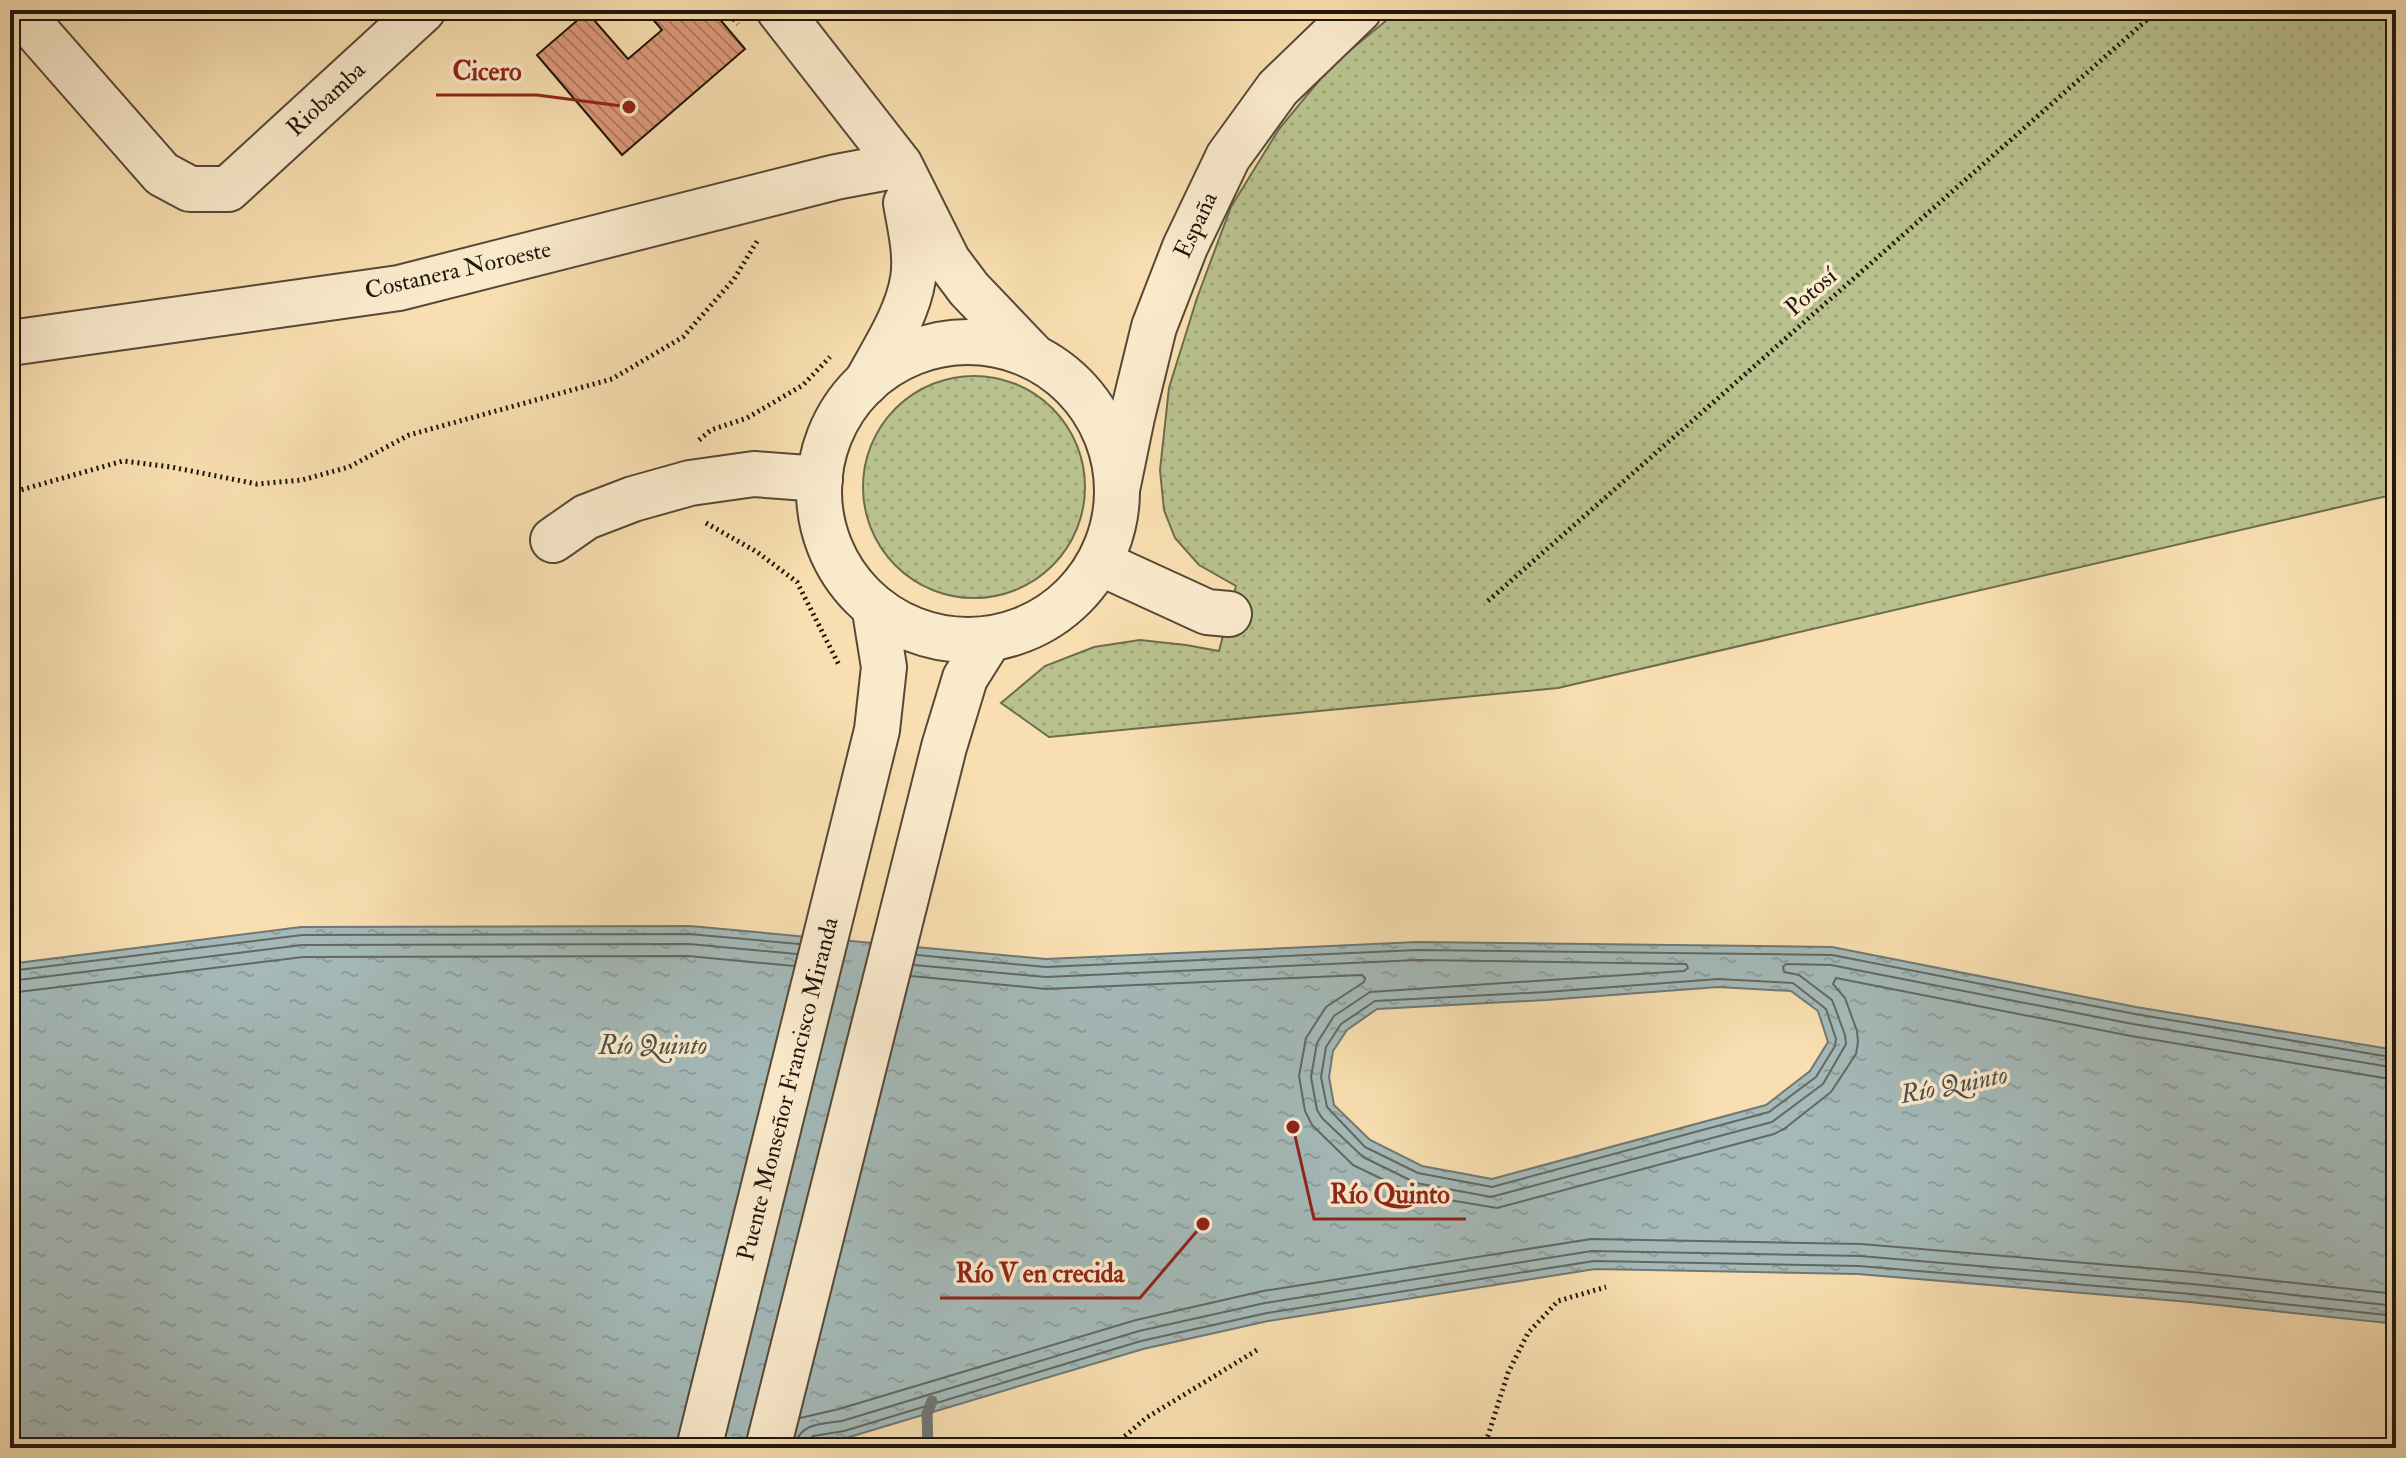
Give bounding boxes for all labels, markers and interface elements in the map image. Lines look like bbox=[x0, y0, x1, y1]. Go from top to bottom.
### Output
callout: Cicero bbox=[436, 45, 537, 95]
street label: Riobamba bbox=[280, 54, 373, 143]
text: Cicero bbox=[452, 56, 522, 88]
street label: España bbox=[1167, 186, 1225, 263]
street label: Costanera Noroeste bbox=[362, 233, 554, 307]
street label: Potosí bbox=[1779, 260, 1845, 323]
street label: Puente Monseñor Francisco Miranda bbox=[730, 913, 846, 1264]
water label: Río Quinto bbox=[598, 1030, 707, 1063]
water label: Río Quinto bbox=[1897, 1059, 2011, 1112]
callout: Río Quinto bbox=[1314, 1169, 1466, 1219]
text: Río Quinto bbox=[1330, 1179, 1450, 1211]
callout: Río V en crecida bbox=[940, 1248, 1140, 1298]
text: Río V en crecida bbox=[956, 1258, 1126, 1290]

